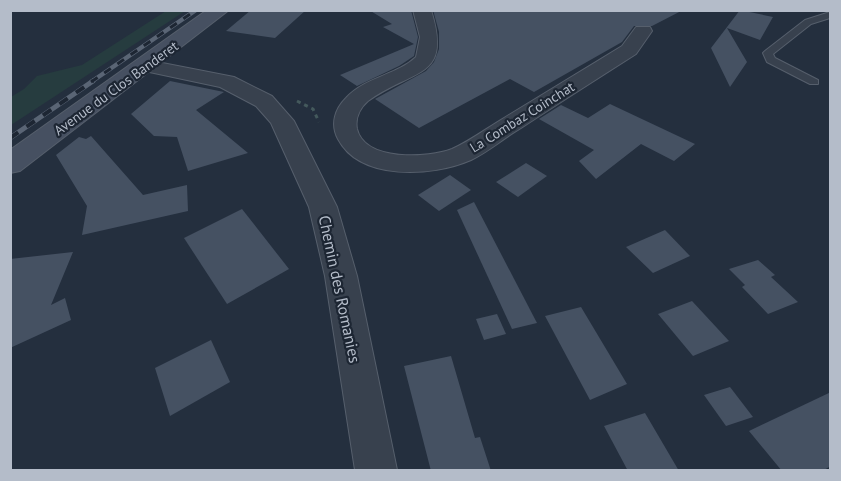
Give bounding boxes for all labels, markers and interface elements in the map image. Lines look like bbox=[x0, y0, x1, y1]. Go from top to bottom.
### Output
street label: Avenue du Clos Banderet bbox=[50, 37, 182, 139]
street label: La Combaz Coinchat bbox=[466, 77, 578, 156]
street label: Chemin des Romanies bbox=[315, 213, 365, 365]

